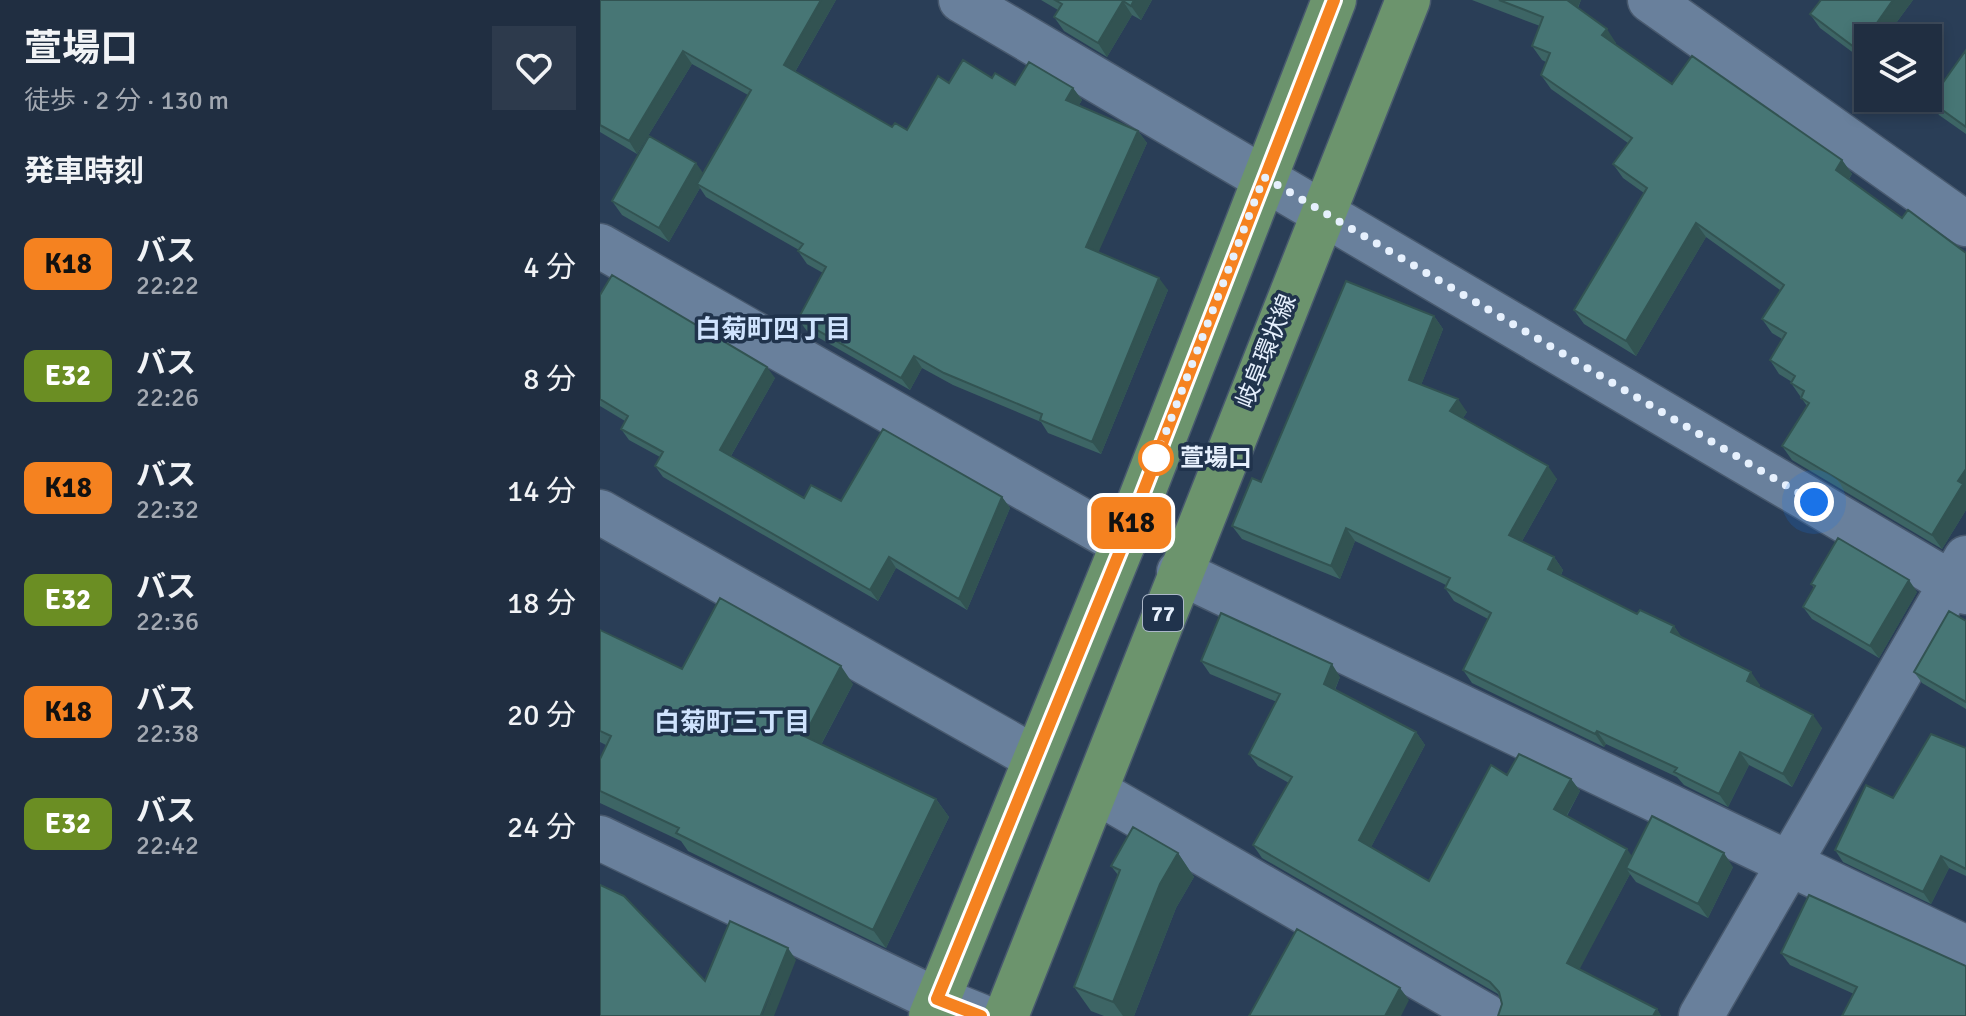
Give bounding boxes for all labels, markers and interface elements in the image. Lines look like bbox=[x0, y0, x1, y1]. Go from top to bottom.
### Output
map controls bbox=[1854, 24, 1942, 112]
button: layers bbox=[1854, 24, 1942, 112]
text: 萱場口 bbox=[24, 25, 138, 72]
button: heart bbox=[492, 26, 576, 110]
text: 徒歩 · 2 分 · 130 m bbox=[24, 85, 229, 117]
text: 発車時刻 bbox=[24, 153, 144, 190]
text: バス bbox=[136, 233, 196, 270]
text: K18 bbox=[44, 247, 92, 281]
text: 4 分 bbox=[523, 249, 576, 286]
text: 22:22 bbox=[136, 270, 199, 302]
street label: 岐阜環状線 bbox=[1230, 290, 1302, 412]
district label: 白菊町四丁目 bbox=[695, 314, 851, 346]
text: バス bbox=[136, 345, 196, 382]
text: E32 bbox=[45, 359, 91, 393]
text: 8 分 bbox=[523, 361, 576, 398]
text: 22:26 bbox=[136, 382, 199, 414]
marker: 萱場口 bbox=[1139, 441, 1173, 475]
place label: 萱場口 bbox=[1180, 443, 1252, 473]
text: バス bbox=[136, 457, 196, 494]
text: K18 bbox=[44, 471, 92, 505]
text: 14 分 bbox=[507, 473, 576, 510]
your location bbox=[1794, 482, 1834, 522]
text: 22:32 bbox=[136, 494, 199, 526]
line badge: K18 bbox=[1085, 497, 1177, 549]
text: K18 bbox=[1107, 506, 1155, 540]
text: バス bbox=[136, 569, 196, 606]
text: E32 bbox=[45, 583, 91, 617]
text: 18 分 bbox=[507, 585, 576, 622]
road number: 77 bbox=[1143, 595, 1183, 631]
text: 22:36 bbox=[136, 606, 199, 638]
text: バス bbox=[136, 681, 196, 718]
text: K18 bbox=[44, 695, 92, 729]
text: 20 分 bbox=[507, 697, 576, 734]
district label: 白菊町三丁目 bbox=[654, 707, 810, 739]
text: 22:38 bbox=[136, 718, 199, 750]
text: バス bbox=[136, 793, 196, 830]
text: E32 bbox=[45, 807, 91, 841]
text: 24 分 bbox=[507, 809, 576, 846]
text: 22:42 bbox=[136, 830, 199, 862]

